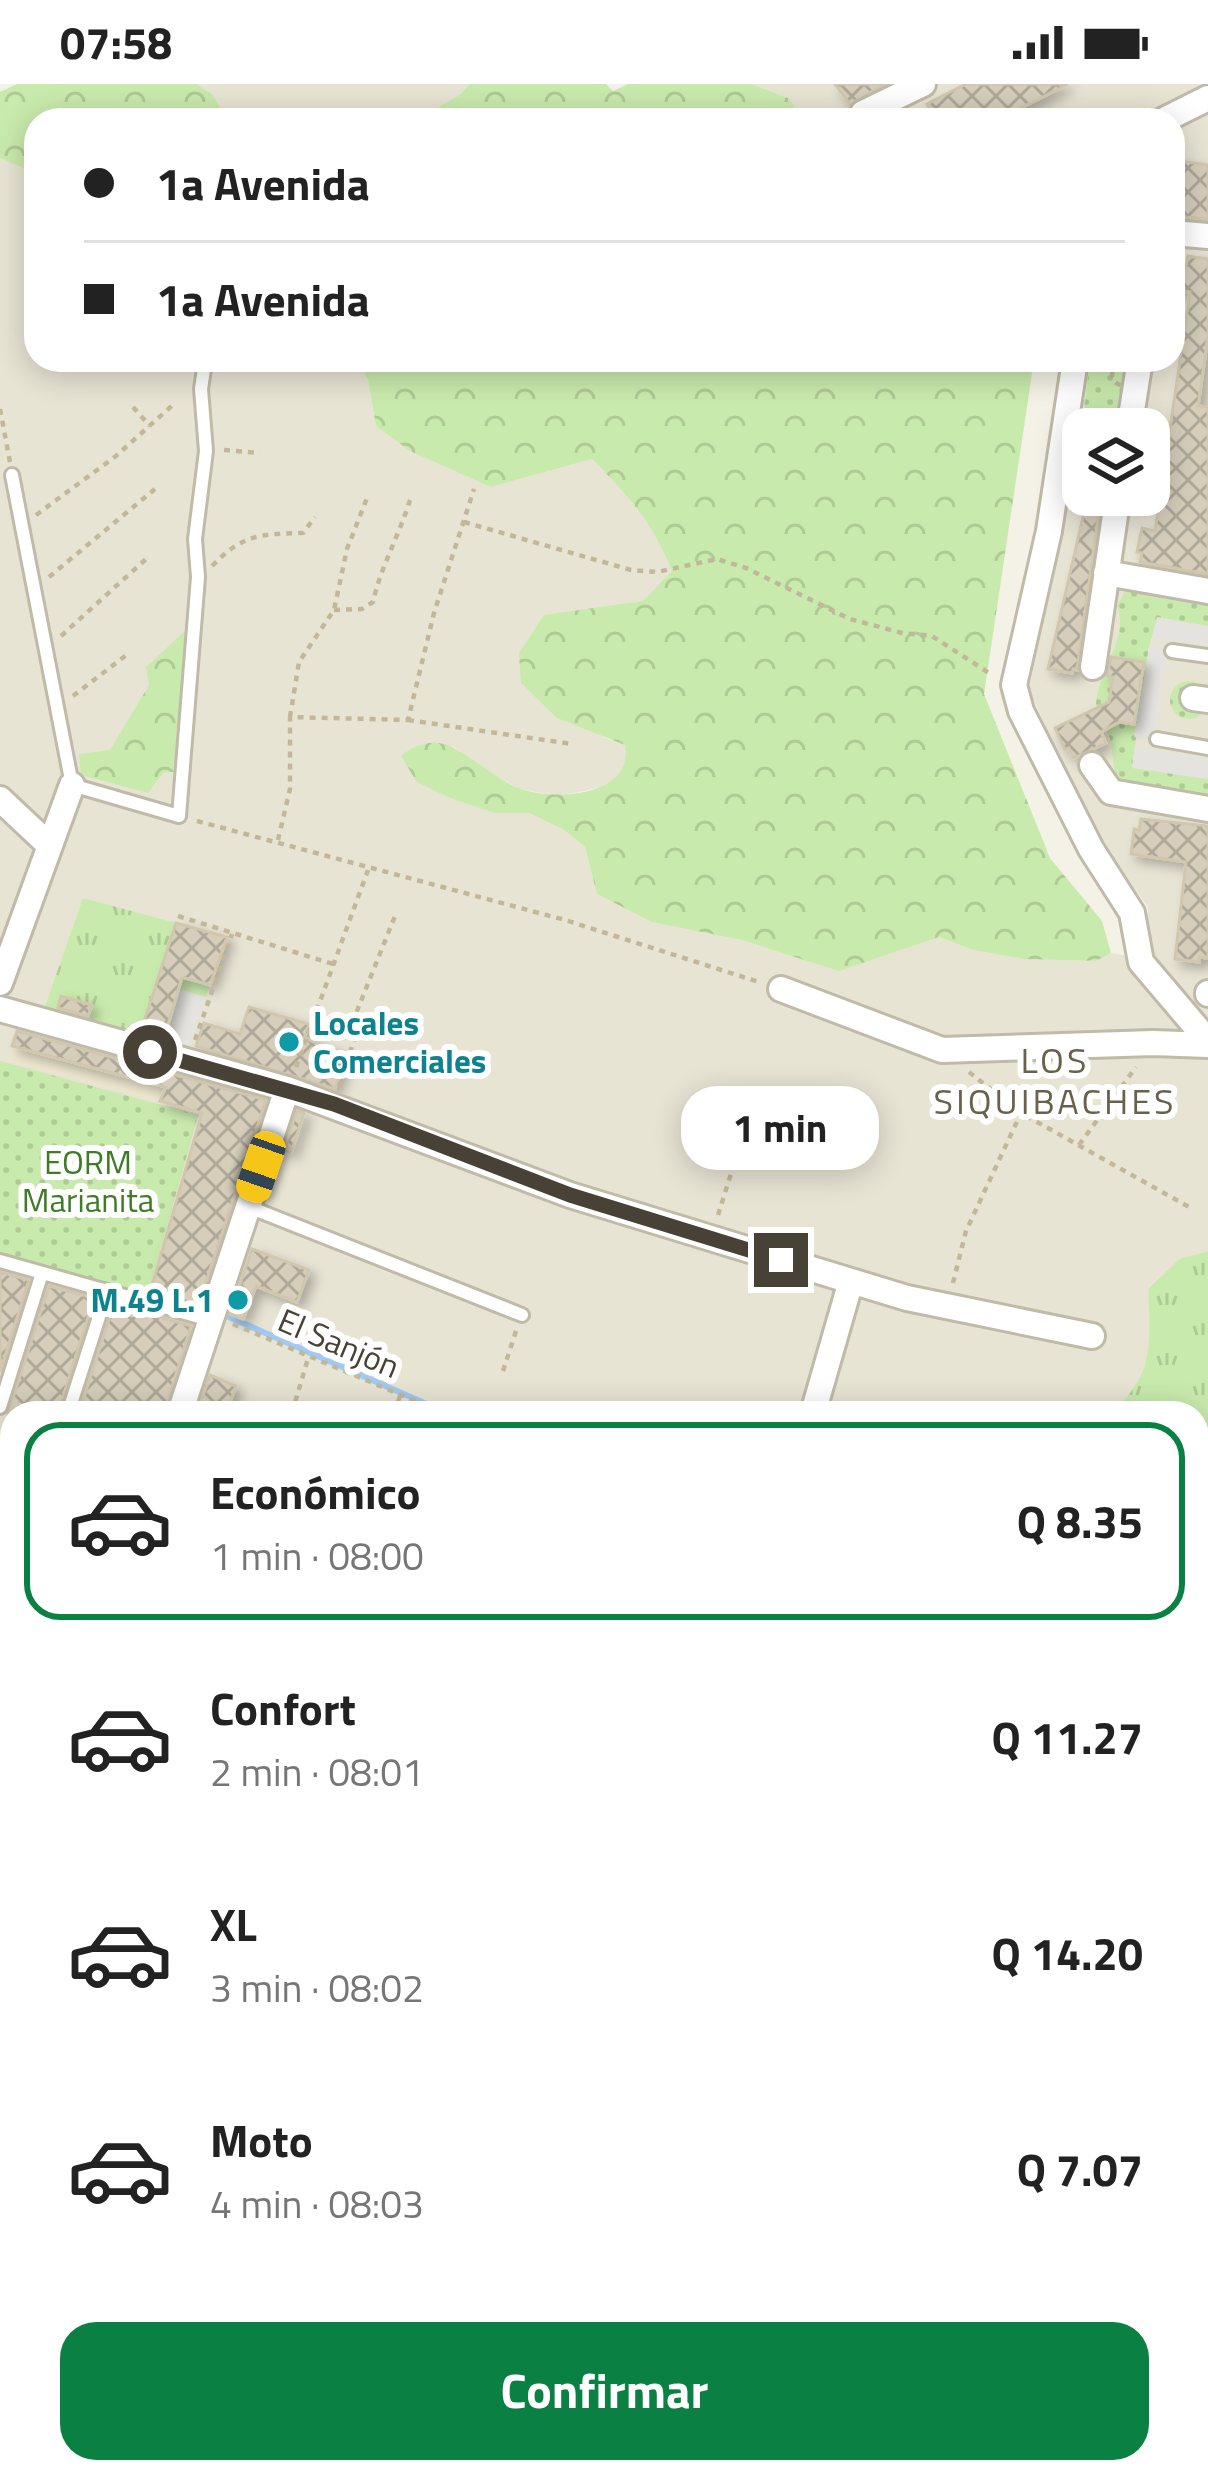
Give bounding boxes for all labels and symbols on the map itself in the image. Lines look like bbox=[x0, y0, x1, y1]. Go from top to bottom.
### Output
place label: Locales Comerciales bbox=[313, 998, 486, 1086]
route start bbox=[123, 1025, 177, 1079]
marker: Locales Comerciales bbox=[276, 1029, 302, 1055]
district label: LOS SIQUIBACHES bbox=[933, 1032, 1177, 1128]
callout: 1 min bbox=[682, 1086, 880, 1170]
car bbox=[232, 1127, 290, 1207]
park label: EORM Marianita bbox=[22, 1137, 154, 1225]
route end bbox=[754, 1233, 808, 1287]
place label: M.49 L.1 bbox=[91, 1275, 214, 1325]
marker: M.49 L.1 bbox=[225, 1287, 251, 1313]
street label: El Sanjón bbox=[270, 1295, 408, 1391]

